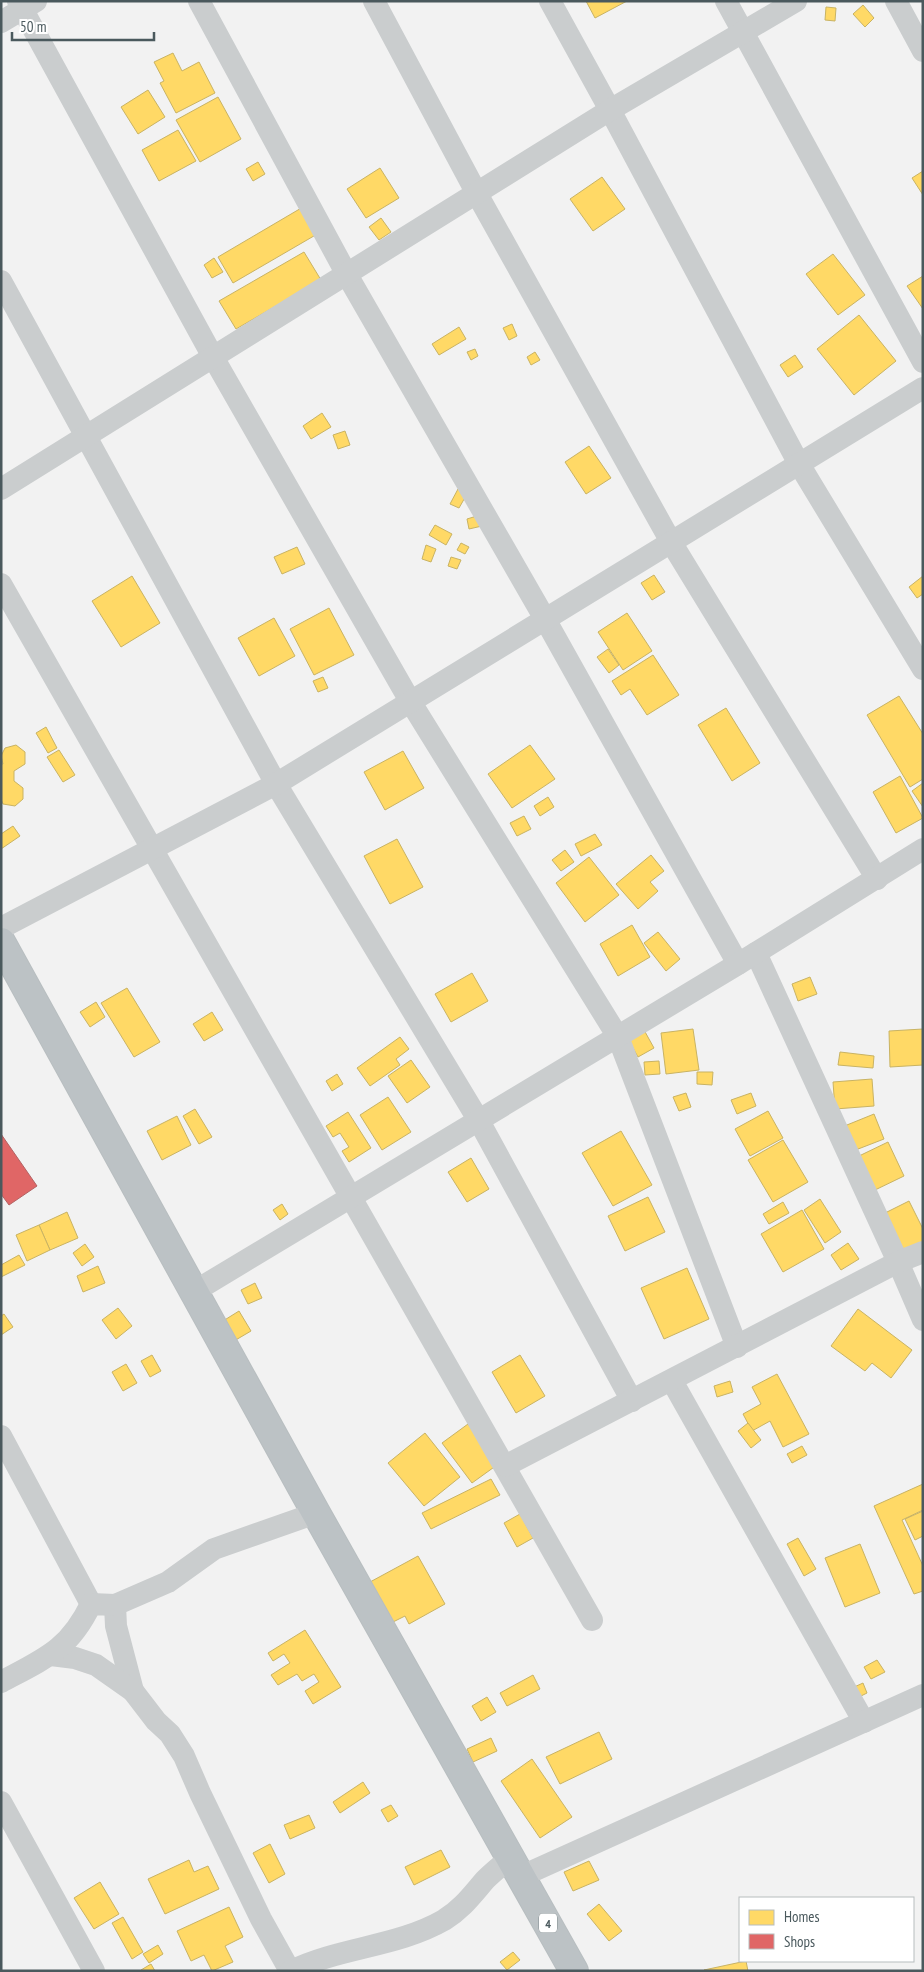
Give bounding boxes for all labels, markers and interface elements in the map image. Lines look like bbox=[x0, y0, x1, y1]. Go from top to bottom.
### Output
scale bar bbox=[12, 10, 155, 42]
text: 50 m bbox=[20, 17, 46, 36]
legend bbox=[739, 1897, 914, 1962]
text: Homes bbox=[784, 1907, 820, 1926]
road number: 4 bbox=[539, 1914, 557, 1932]
text: Shops bbox=[784, 1932, 815, 1951]

